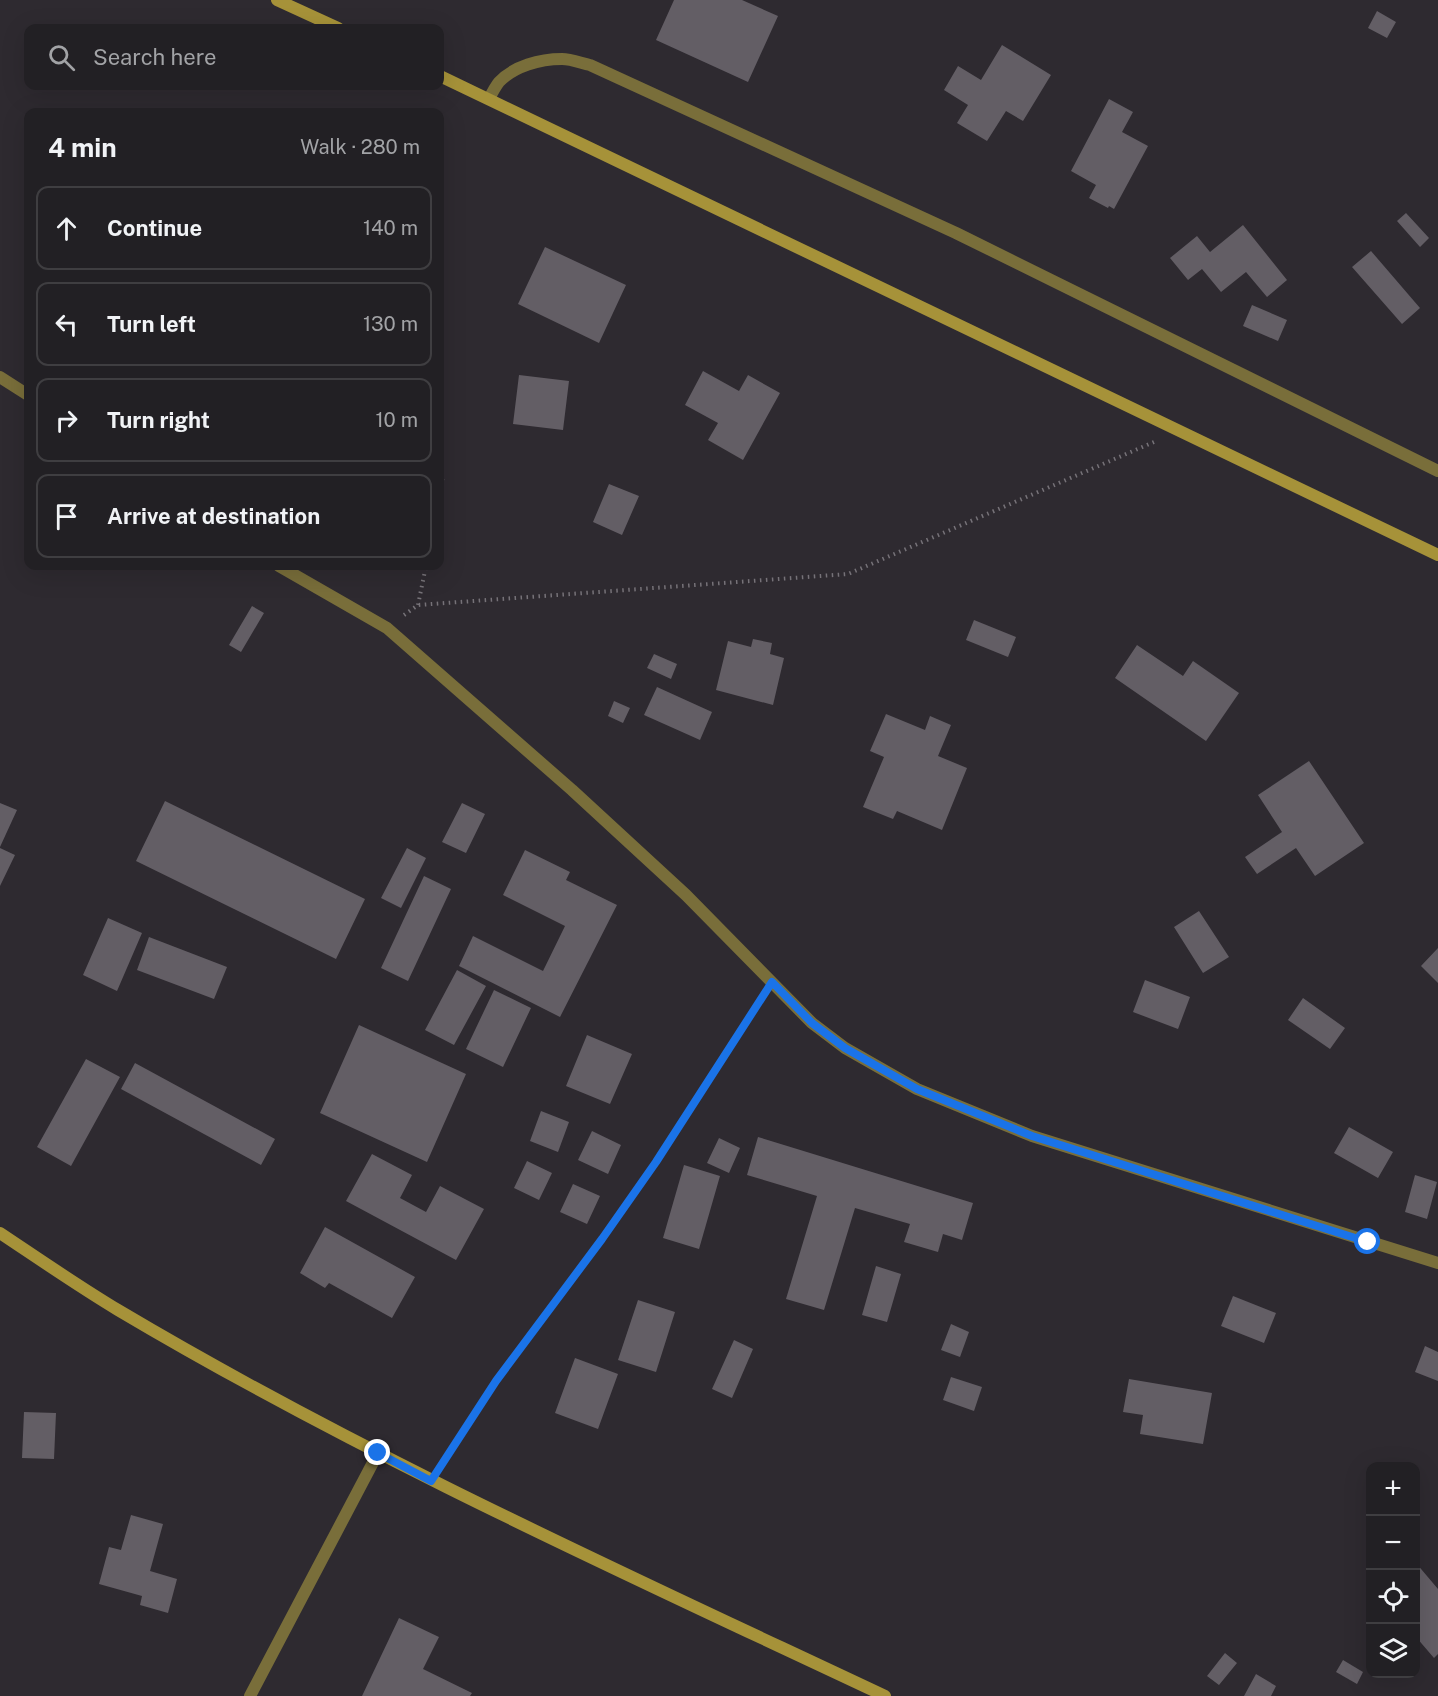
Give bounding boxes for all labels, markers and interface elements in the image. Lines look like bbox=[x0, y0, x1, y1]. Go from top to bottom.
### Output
search box bbox=[24, 24, 444, 90]
icon: search bbox=[45, 41, 78, 74]
text: Search here bbox=[93, 44, 217, 70]
text: 4 min bbox=[48, 132, 117, 163]
text: Walk · 280 m bbox=[300, 135, 420, 159]
icon: ahead bbox=[50, 212, 83, 245]
text: Continue bbox=[107, 215, 202, 241]
text: 140 m bbox=[363, 216, 418, 240]
icon: left bbox=[50, 308, 83, 341]
text: Turn left bbox=[107, 311, 196, 337]
text: 130 m bbox=[363, 312, 418, 336]
icon: right bbox=[50, 404, 83, 437]
text: Turn right bbox=[107, 407, 210, 433]
text: 10 m bbox=[375, 408, 418, 432]
icon: arrive bbox=[50, 500, 83, 533]
text: Arrive at destination bbox=[107, 503, 320, 529]
route start bbox=[1354, 1228, 1380, 1254]
route end bbox=[364, 1439, 390, 1465]
map controls bbox=[1366, 1462, 1420, 1678]
button: + bbox=[1366, 1462, 1420, 1516]
button: − bbox=[1366, 1516, 1420, 1570]
button: locate bbox=[1366, 1570, 1420, 1624]
button: layers bbox=[1366, 1624, 1420, 1678]

